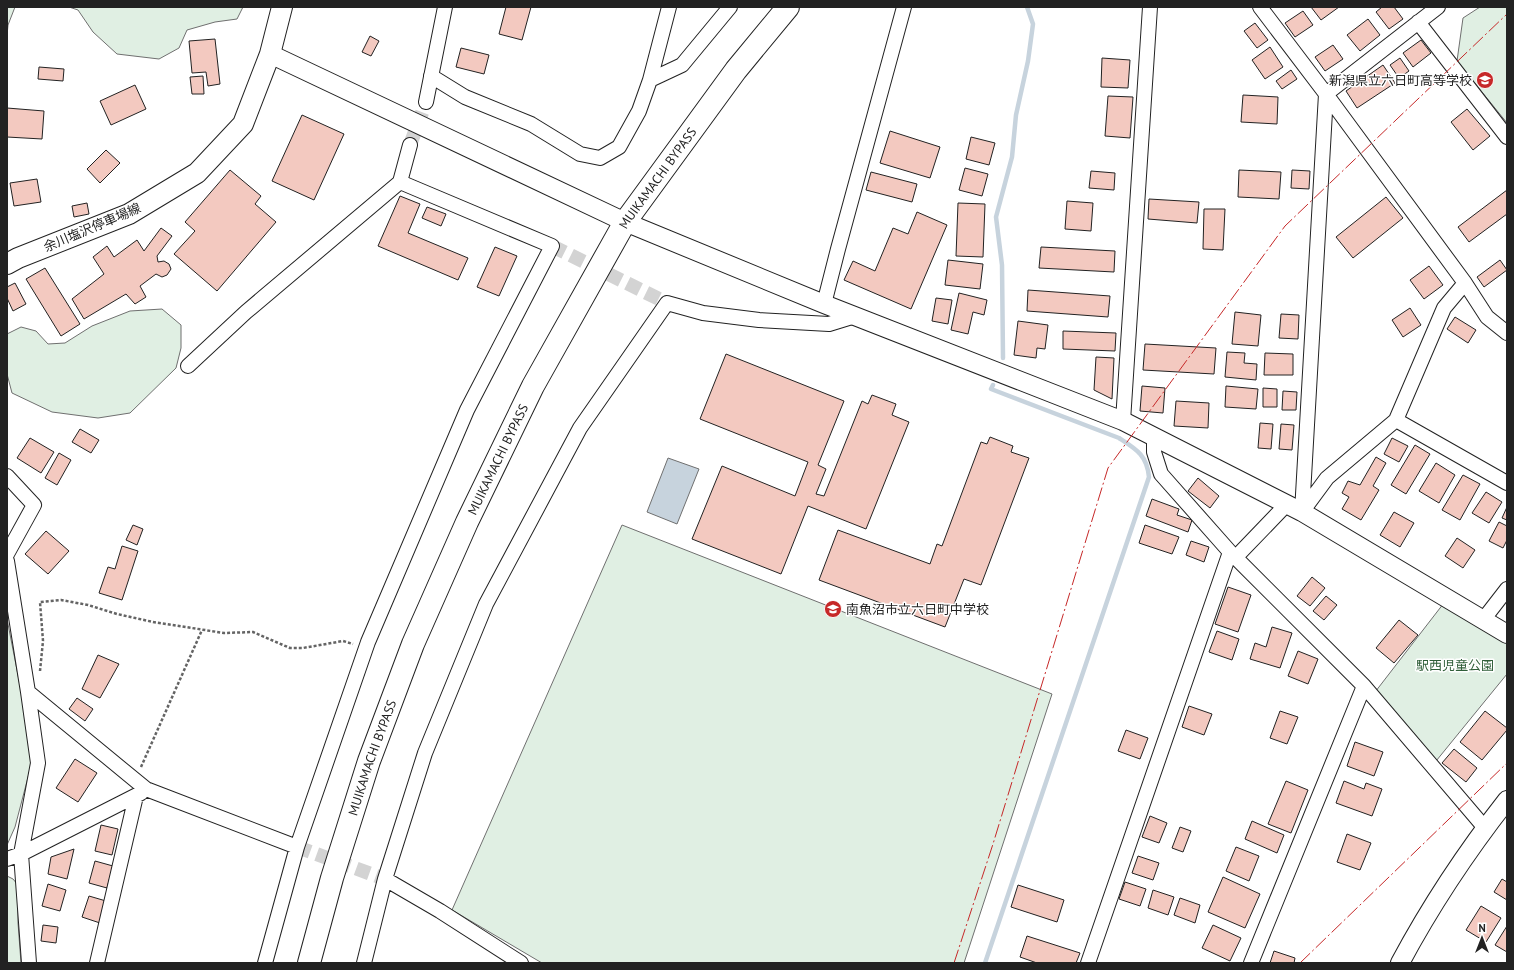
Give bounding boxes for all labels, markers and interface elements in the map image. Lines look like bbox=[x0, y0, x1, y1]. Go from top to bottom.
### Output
school or university icon: 新潟県立六日町高等学校 bbox=[1475, 70, 1495, 90]
place label: 新潟県立六日町高等学校 bbox=[1329, 72, 1472, 89]
street label: MUIKAMACHI BYPASS bbox=[615, 124, 700, 232]
street label: 余川塩沢停車場線 bbox=[41, 199, 143, 256]
street label: MUIKAMACHI BYPASS bbox=[464, 401, 532, 518]
school or university icon: 南魚沼市立六日町中学校 bbox=[823, 599, 843, 619]
place label: 南魚沼市立六日町中学校 bbox=[846, 601, 989, 618]
park label: 駅西児童公園 bbox=[1416, 657, 1494, 674]
street label: MUIKAMACHI BYPASS bbox=[344, 697, 400, 818]
north arrow bbox=[1462, 918, 1502, 958]
text: N bbox=[1478, 921, 1486, 935]

